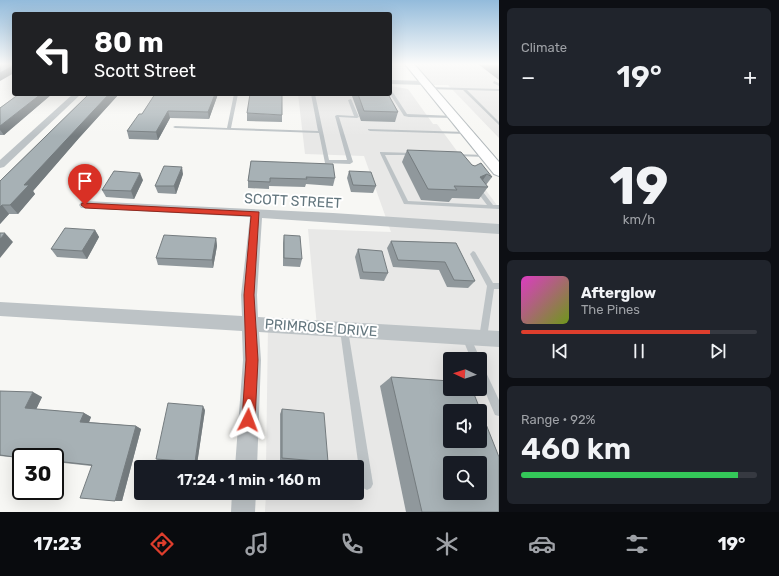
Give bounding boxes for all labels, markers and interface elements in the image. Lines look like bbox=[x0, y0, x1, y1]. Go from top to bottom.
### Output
text: 80 m bbox=[94, 26, 164, 59]
icon: left bbox=[28, 28, 80, 80]
text: Climate bbox=[521, 40, 567, 55]
text: 19° bbox=[617, 59, 662, 95]
text: Scott Street bbox=[94, 60, 196, 82]
text: − bbox=[521, 64, 535, 91]
text: + bbox=[743, 64, 757, 91]
text: 19 bbox=[609, 155, 669, 217]
pin bbox=[68, 164, 102, 205]
icon: arrive bbox=[74, 170, 96, 192]
street label: SCOTT STREET bbox=[244, 190, 342, 212]
text: km/h bbox=[623, 212, 655, 227]
text: Afterglow bbox=[581, 284, 656, 302]
text: The Pines bbox=[581, 302, 640, 317]
street label: PRIMROSE DRIVE bbox=[264, 316, 378, 340]
icon: previous bbox=[549, 340, 571, 362]
icon: pause bbox=[628, 340, 650, 362]
icon: next bbox=[707, 340, 729, 362]
north arrow bbox=[443, 352, 487, 396]
map controls bbox=[443, 352, 487, 500]
position arrow bbox=[227, 399, 269, 441]
button: sound bbox=[443, 404, 487, 448]
text: Range · 92% bbox=[521, 412, 596, 427]
text: 460 km bbox=[521, 431, 631, 467]
speed limit sign: 30 bbox=[12, 448, 64, 500]
button: search bbox=[443, 456, 487, 500]
text: 17:24 · 1 min · 160 m bbox=[177, 471, 321, 489]
icon: directions bbox=[148, 530, 176, 558]
icon: music bbox=[243, 530, 271, 558]
icon: phone bbox=[338, 530, 366, 558]
icon: climate bbox=[433, 530, 461, 558]
icon: car bbox=[528, 530, 556, 558]
icon: filters bbox=[623, 530, 651, 558]
text: 17:23 bbox=[33, 533, 82, 555]
text: 19° bbox=[718, 533, 746, 555]

